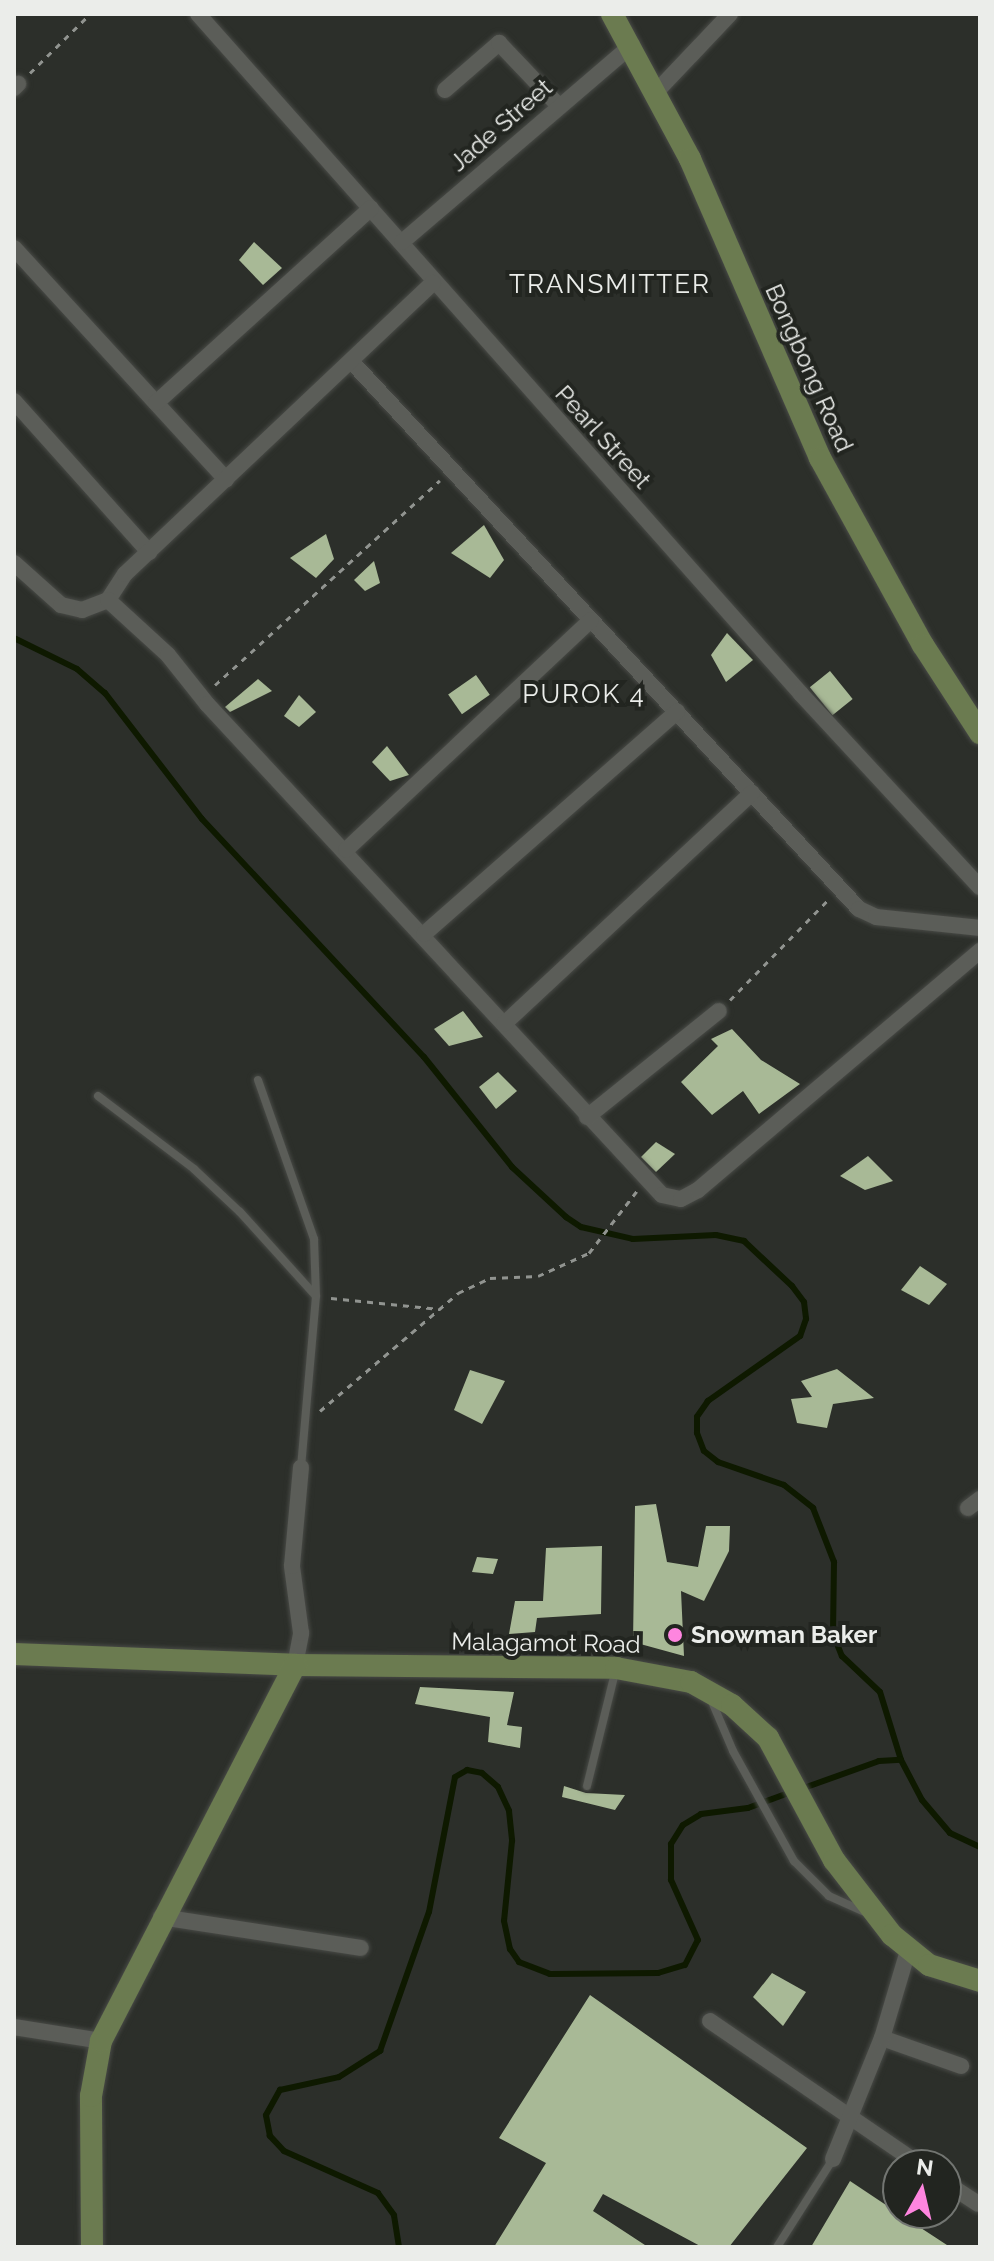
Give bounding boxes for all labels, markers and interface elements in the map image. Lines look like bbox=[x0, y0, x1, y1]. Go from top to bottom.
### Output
street label: Jade Street bbox=[444, 73, 558, 177]
district label: TRANSMITTER bbox=[509, 269, 711, 301]
street label: Bongbong Road bbox=[759, 280, 859, 456]
street label: Pearl Street bbox=[549, 379, 657, 495]
district label: PUROK 4 bbox=[522, 679, 646, 711]
place label: Snowman Baker bbox=[691, 1621, 877, 1649]
marker: Snowman Baker bbox=[666, 1626, 684, 1644]
street label: Malagamot Road bbox=[451, 1627, 641, 1659]
north arrow bbox=[882, 2149, 962, 2229]
text: N bbox=[915, 2153, 935, 2181]

